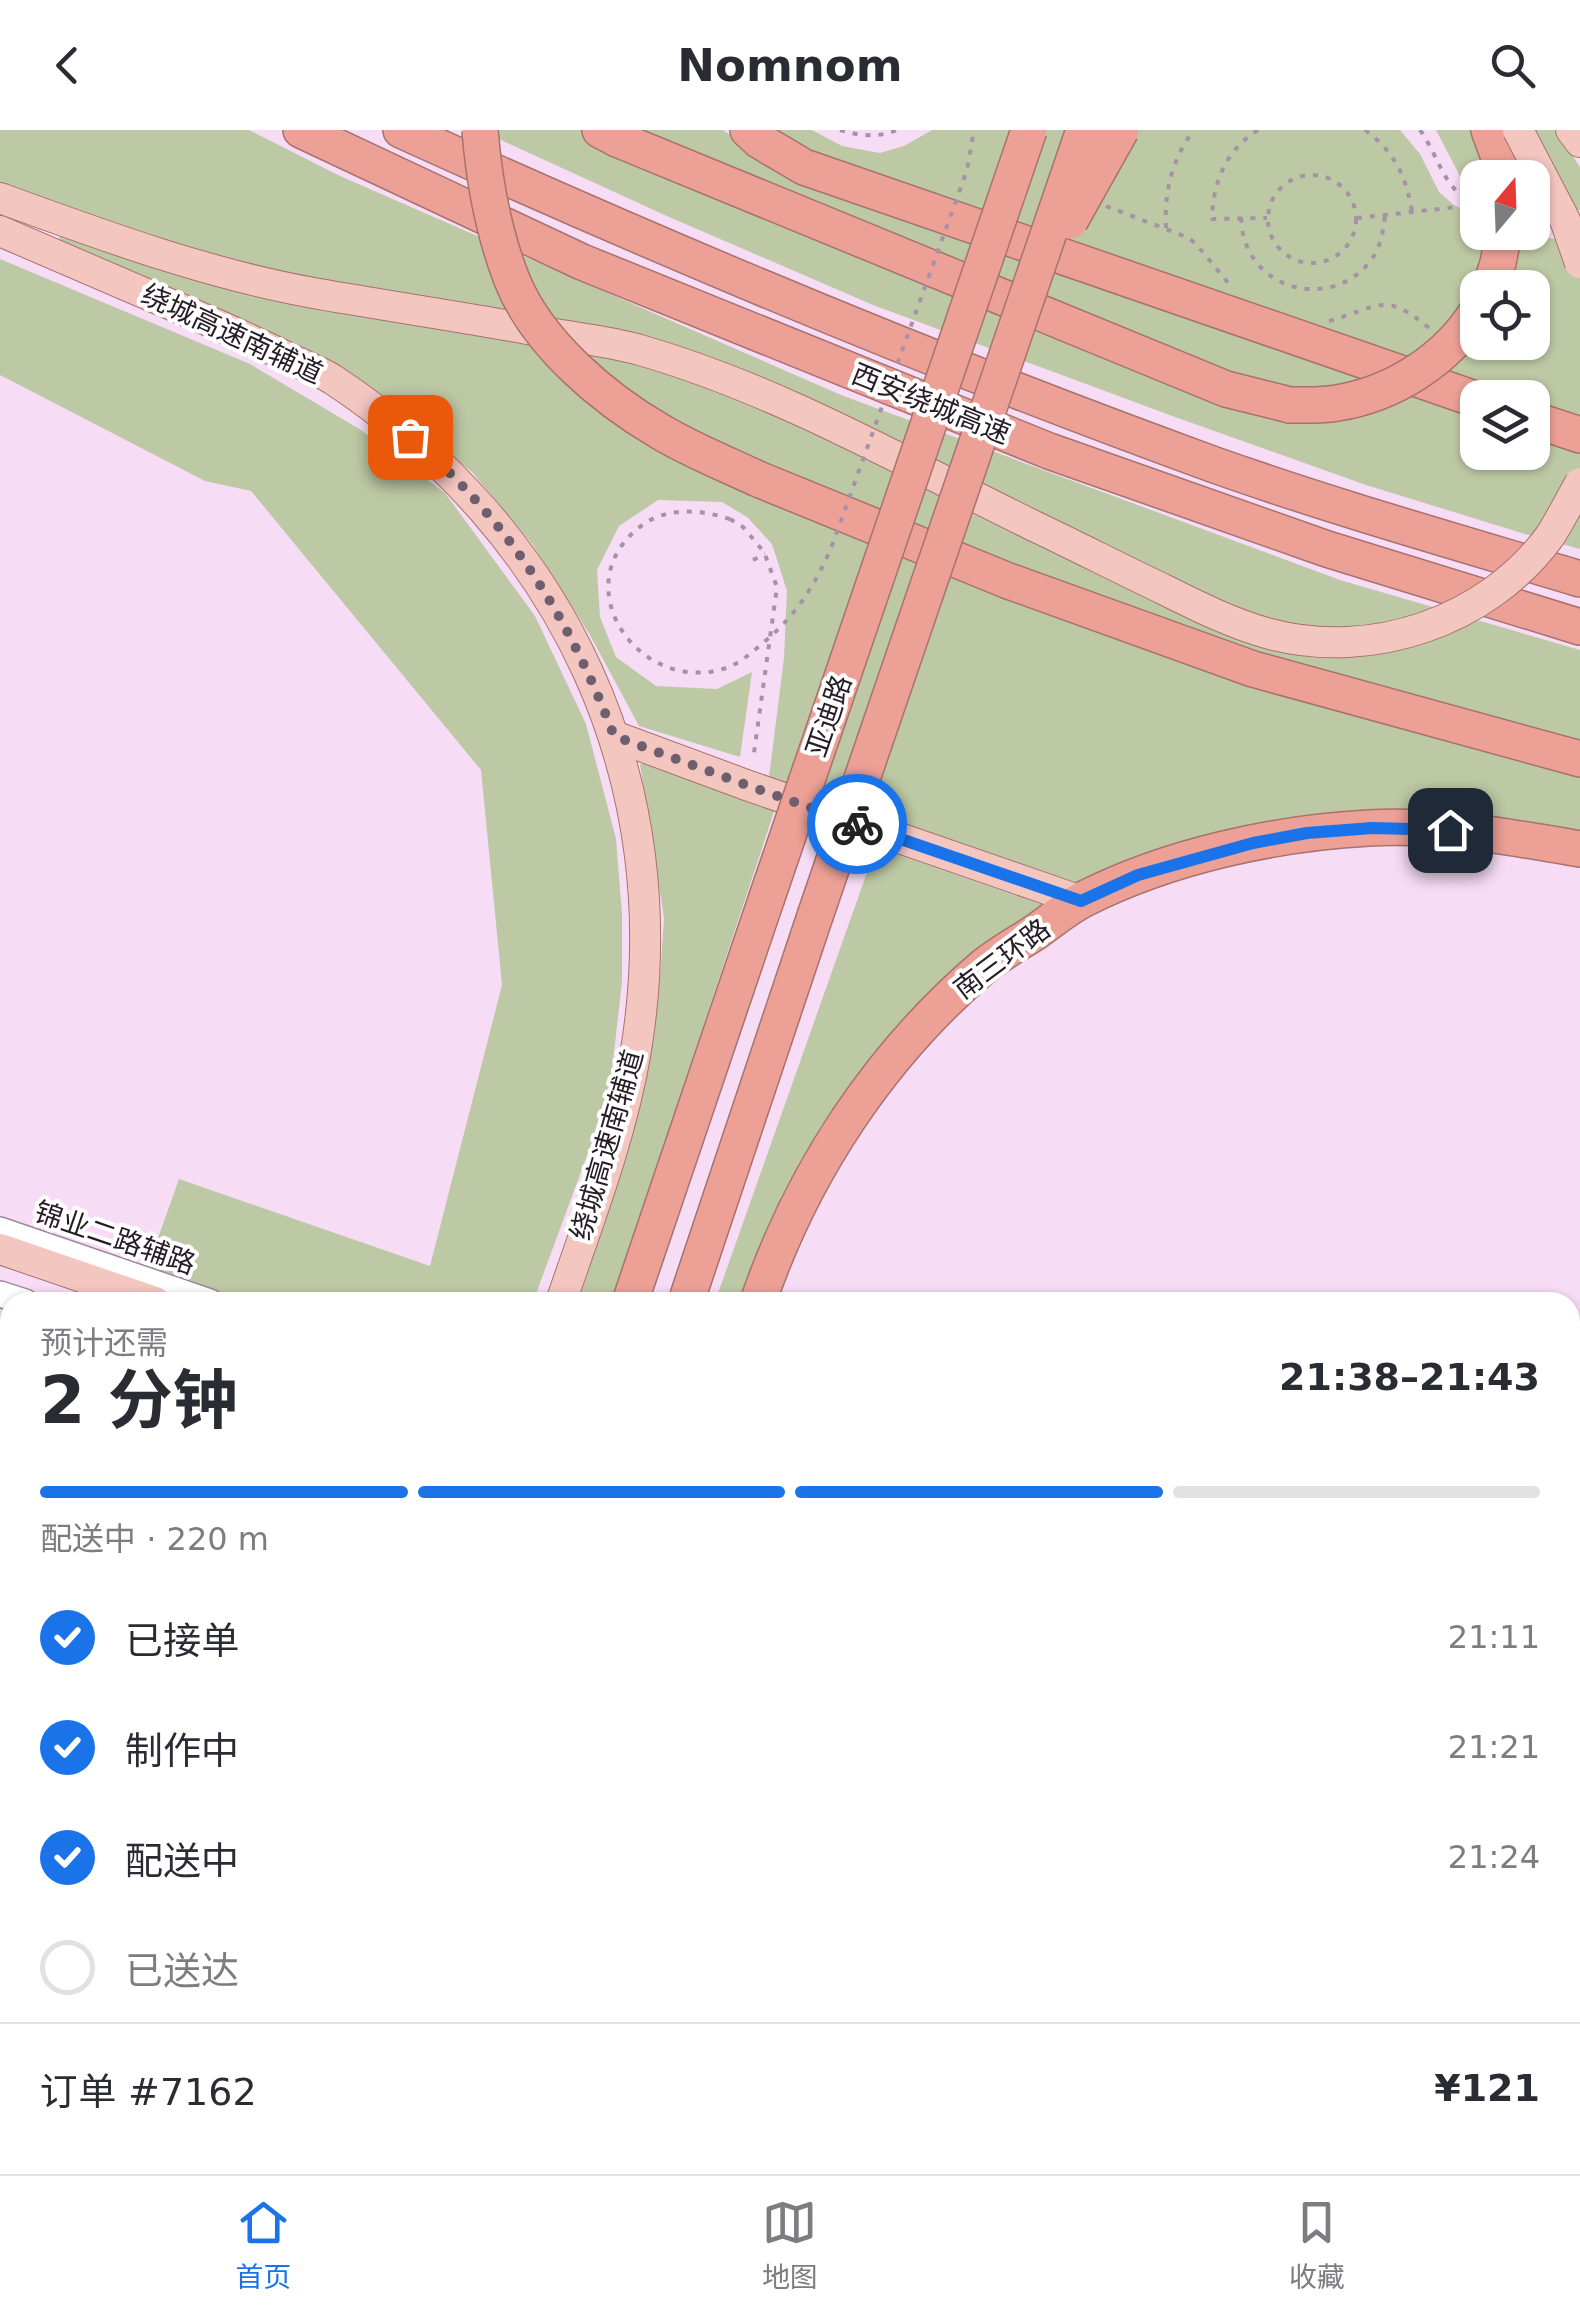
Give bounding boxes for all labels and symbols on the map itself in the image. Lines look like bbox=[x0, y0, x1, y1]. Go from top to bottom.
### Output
north arrow bbox=[1460, 160, 1550, 250]
street label: 绕城高速南辅道 bbox=[136, 278, 328, 390]
street label: 西安绕城高速 bbox=[847, 357, 1015, 451]
pin bbox=[368, 395, 453, 480]
street label: 亚迪路 bbox=[800, 671, 858, 761]
courier bbox=[807, 774, 907, 874]
pin bbox=[1408, 788, 1493, 873]
street label: 南三环路 bbox=[947, 912, 1057, 1006]
street label: 绕城高速南辅道 bbox=[564, 1046, 650, 1244]
street label: 锦业二路辅路 bbox=[30, 1195, 200, 1281]

